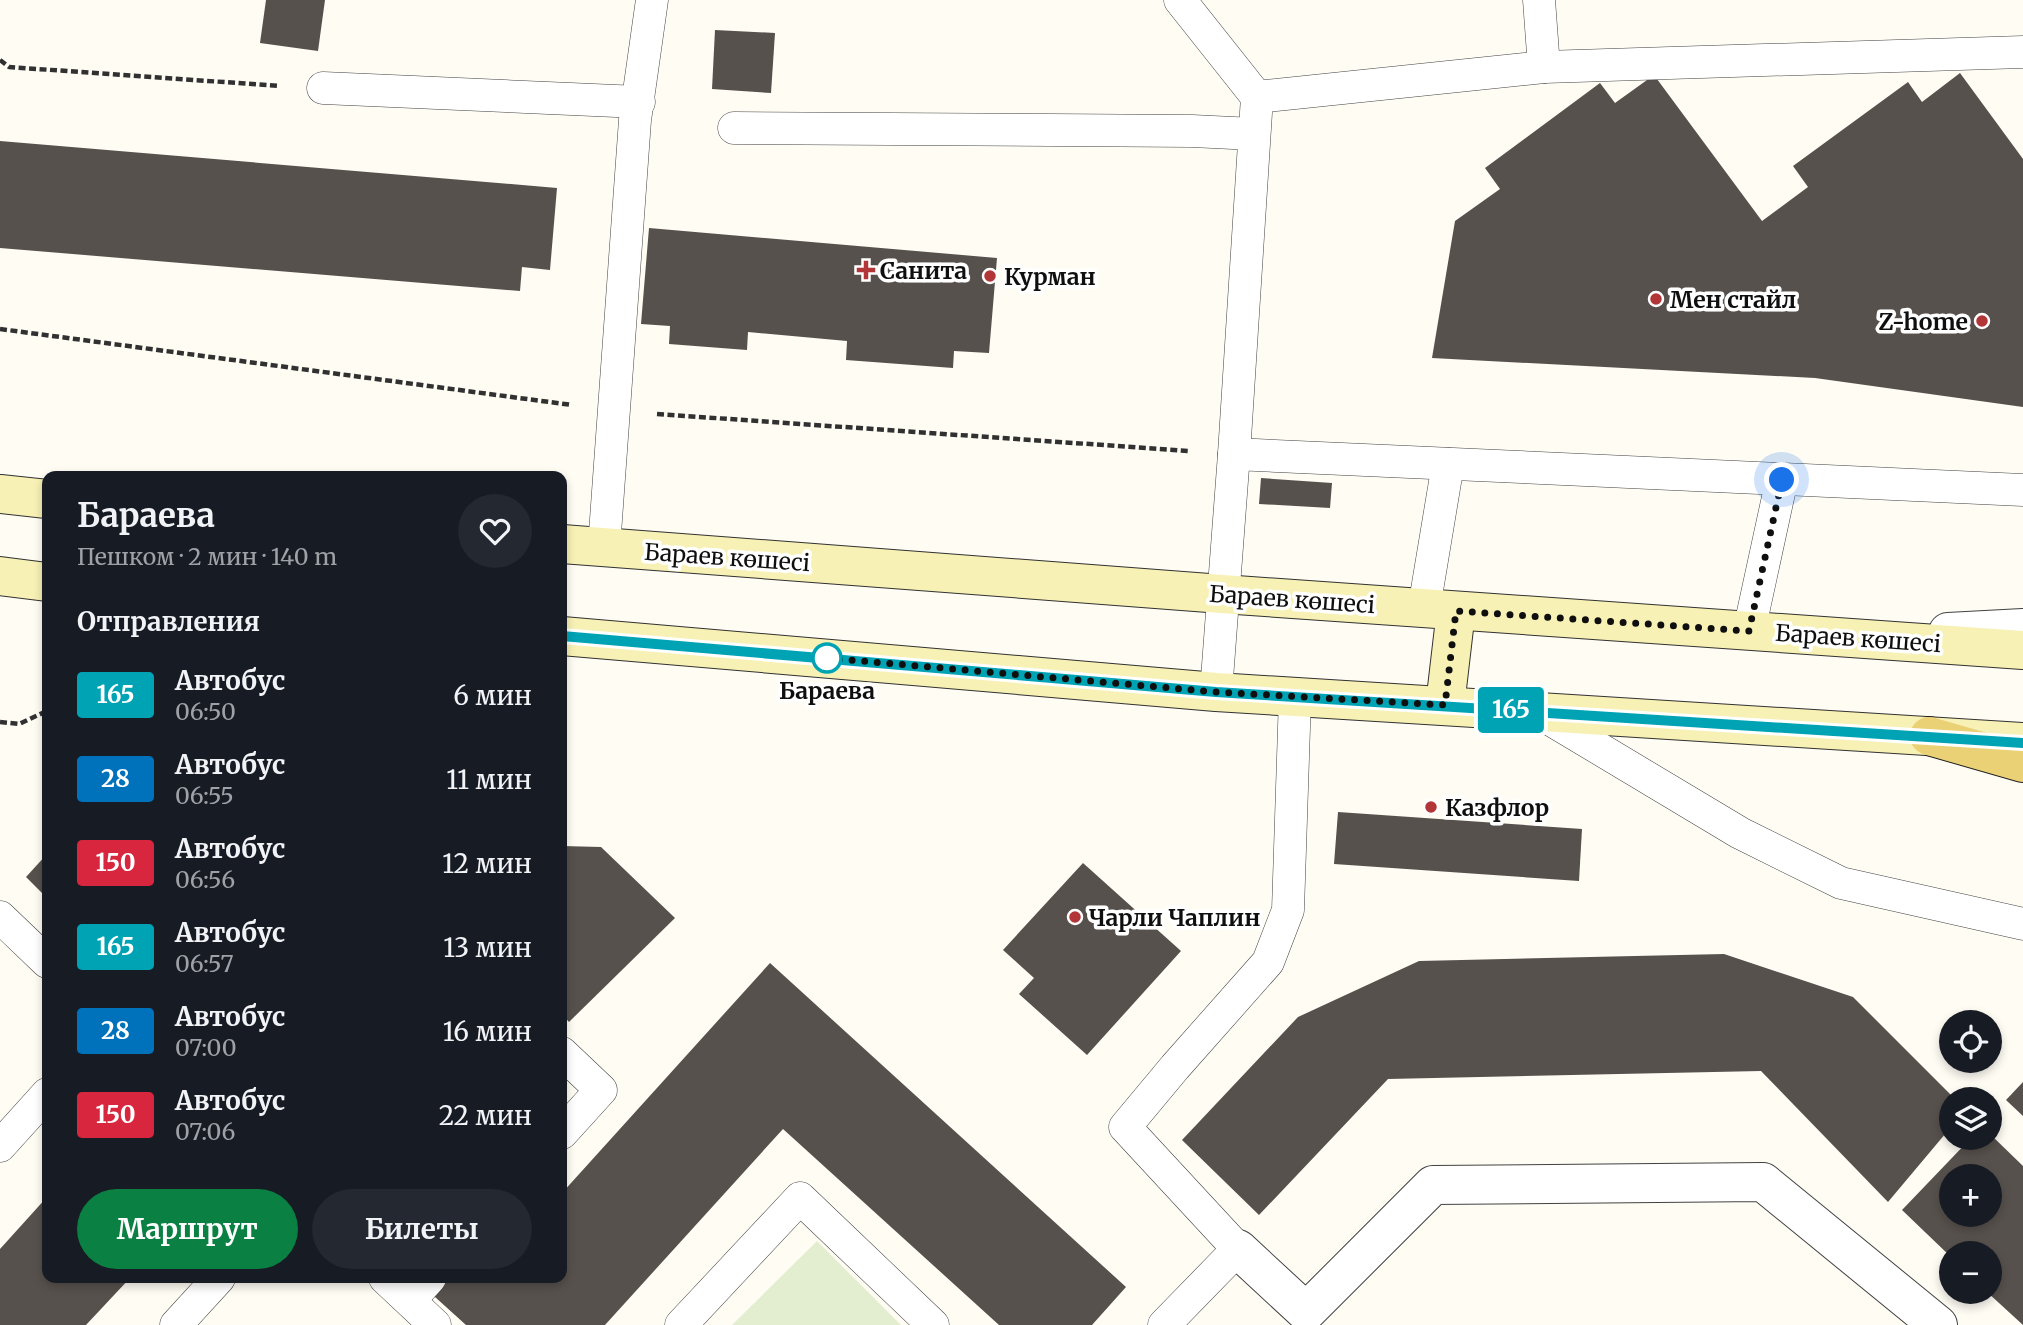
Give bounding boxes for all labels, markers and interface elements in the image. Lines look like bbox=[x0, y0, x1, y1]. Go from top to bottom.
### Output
place label: Санита bbox=[880, 256, 967, 285]
marker: Санита bbox=[858, 262, 874, 278]
place label: Курман bbox=[1004, 262, 1096, 291]
marker: Курман bbox=[982, 268, 998, 284]
place label: Мен стайл bbox=[1670, 285, 1796, 314]
marker: Мен стайл bbox=[1648, 291, 1664, 307]
place label: Z-home bbox=[1879, 307, 1968, 336]
marker: Z-home bbox=[1974, 313, 1990, 329]
your location bbox=[1764, 462, 1799, 497]
button: heart bbox=[458, 494, 532, 568]
text: Бараева bbox=[77, 495, 215, 536]
street label: Бараев көшесі bbox=[643, 537, 811, 577]
text: Пешком · 2 мин · 140 m bbox=[77, 542, 337, 571]
street label: Бараев көшесі bbox=[1208, 579, 1376, 619]
text: Отправления bbox=[77, 605, 260, 638]
street label: Бараев көшесі bbox=[1774, 618, 1942, 658]
marker: Бараева bbox=[812, 643, 842, 673]
text: Автобус bbox=[175, 664, 285, 697]
place label: Бараева bbox=[779, 676, 875, 705]
text: 165 bbox=[96, 679, 135, 710]
text: 6 мин bbox=[453, 679, 532, 712]
line badge: 165 bbox=[1471, 687, 1551, 733]
text: 165 bbox=[1492, 694, 1530, 725]
text: 06:50 bbox=[175, 697, 236, 726]
text: Автобус bbox=[175, 748, 285, 781]
text: 28 bbox=[101, 763, 130, 794]
text: 11 мин bbox=[446, 763, 532, 796]
text: 06:55 bbox=[175, 781, 234, 810]
place label: Казфлор bbox=[1445, 793, 1549, 822]
marker: Казфлор bbox=[1423, 799, 1439, 815]
text: Автобус bbox=[175, 832, 285, 865]
text: 150 bbox=[95, 847, 136, 878]
text: 12 мин bbox=[442, 847, 532, 880]
text: 06:56 bbox=[175, 865, 235, 894]
place label: Чарли Чаплин bbox=[1089, 903, 1260, 932]
marker: Чарли Чаплин bbox=[1067, 909, 1083, 925]
text: Автобус bbox=[175, 916, 285, 949]
text: 165 bbox=[96, 931, 135, 962]
text: 13 мин bbox=[443, 931, 532, 964]
text: 06:57 bbox=[175, 949, 234, 978]
text: Автобус bbox=[175, 1000, 285, 1033]
map controls bbox=[1939, 1010, 2002, 1304]
button: locate bbox=[1939, 1010, 2002, 1073]
text: 28 bbox=[101, 1015, 130, 1046]
text: 16 мин bbox=[443, 1015, 532, 1048]
text: 07:00 bbox=[175, 1033, 236, 1062]
text: Автобус bbox=[175, 1084, 285, 1117]
button: layers bbox=[1939, 1087, 2002, 1150]
text: 150 bbox=[95, 1099, 136, 1130]
text: 22 мин bbox=[439, 1099, 532, 1132]
text: 07:06 bbox=[175, 1117, 235, 1146]
button: + bbox=[1939, 1164, 2002, 1227]
button: Маршрут bbox=[77, 1189, 298, 1269]
button: Билеты bbox=[312, 1189, 532, 1269]
button: − bbox=[1939, 1241, 2002, 1304]

